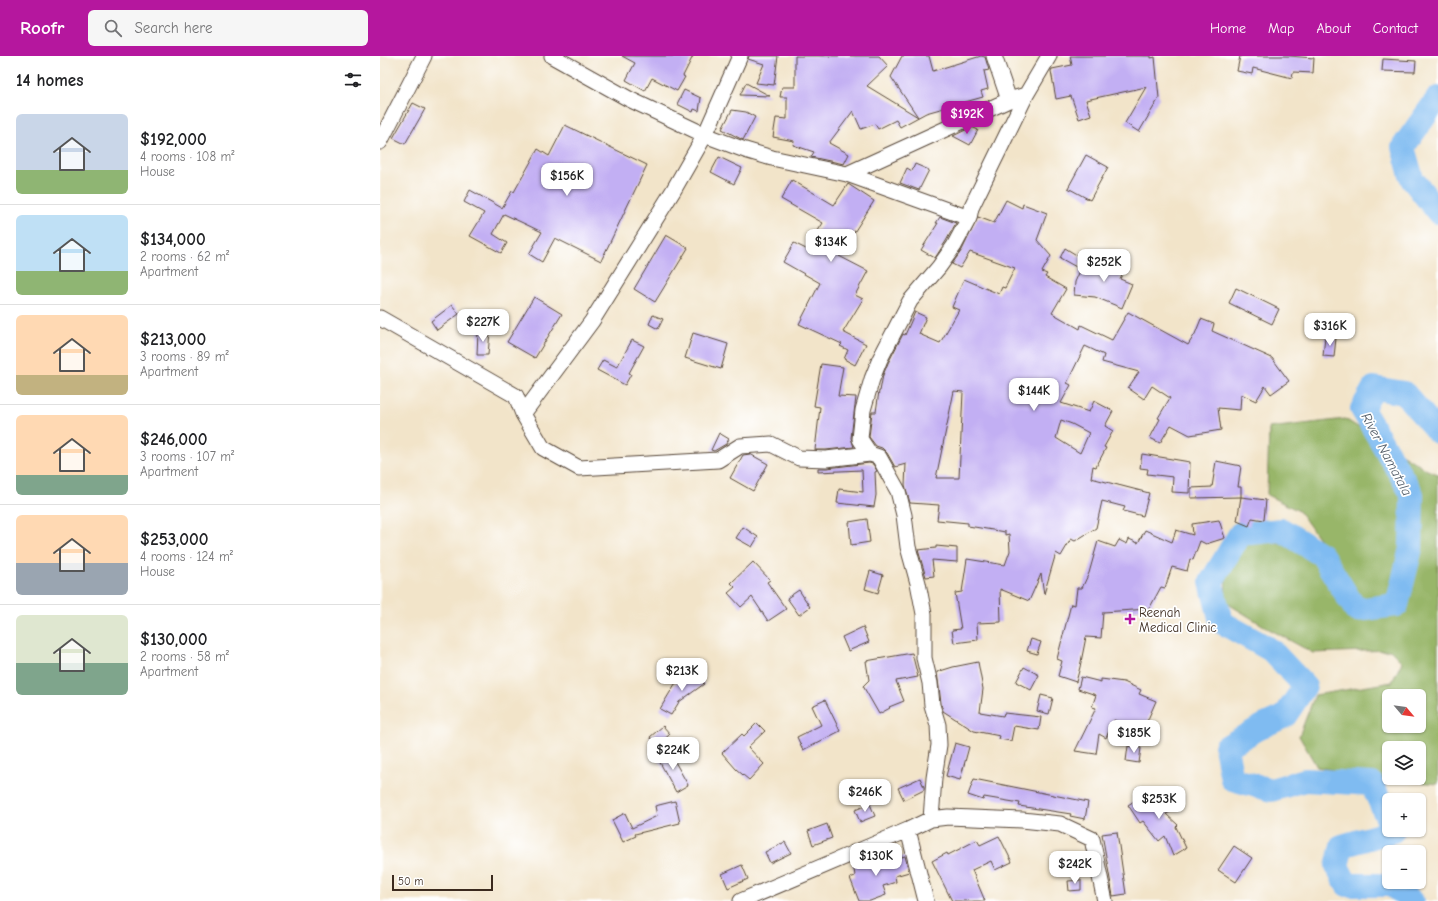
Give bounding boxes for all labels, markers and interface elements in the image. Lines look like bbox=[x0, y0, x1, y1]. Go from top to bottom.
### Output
search box bbox=[88, 10, 368, 46]
text: Roofr bbox=[20, 17, 64, 39]
icon: search bbox=[102, 17, 124, 39]
text: Search here bbox=[134, 19, 212, 37]
text: Home bbox=[1210, 20, 1246, 37]
text: Map bbox=[1268, 20, 1294, 37]
text: About bbox=[1316, 20, 1351, 37]
text: Contact bbox=[1373, 20, 1418, 37]
icon: filters bbox=[342, 69, 364, 91]
text: 14 homes bbox=[16, 71, 83, 90]
pin: $192K bbox=[939, 101, 995, 135]
text: $192K bbox=[950, 106, 984, 121]
icon: home bbox=[48, 130, 96, 178]
text: $192,000 bbox=[140, 130, 207, 149]
text: 4 rooms · 108 m² bbox=[140, 149, 235, 164]
pin: $156K bbox=[539, 163, 595, 197]
text: House bbox=[140, 164, 175, 179]
text: $156K bbox=[550, 168, 584, 183]
pin: $134K bbox=[803, 229, 859, 263]
text: $134,000 bbox=[140, 230, 206, 249]
icon: home bbox=[48, 231, 96, 279]
text: $134K bbox=[815, 234, 847, 249]
text: 2 rooms · 62 m² bbox=[140, 249, 229, 264]
pin: $252K bbox=[1076, 249, 1132, 283]
text: $252K bbox=[1087, 254, 1122, 269]
text: Apartment bbox=[140, 264, 198, 279]
pin: $227K bbox=[455, 309, 511, 343]
pin: $316K bbox=[1302, 313, 1358, 347]
text: $227K bbox=[466, 314, 500, 329]
text: $316K bbox=[1313, 318, 1347, 333]
text: $213,000 bbox=[140, 330, 206, 349]
icon: home bbox=[48, 331, 96, 379]
text: 3 rooms · 89 m² bbox=[140, 349, 229, 364]
text: Apartment bbox=[140, 364, 198, 379]
pin: $144K bbox=[1006, 378, 1062, 412]
text: $144K bbox=[1018, 383, 1050, 398]
water label: River Namatala bbox=[1358, 410, 1416, 499]
text: $246,000 bbox=[140, 430, 207, 449]
icon: home bbox=[48, 431, 96, 479]
text: 3 rooms · 107 m² bbox=[140, 449, 234, 464]
text: Apartment bbox=[140, 464, 198, 479]
text: $253,000 bbox=[140, 530, 209, 549]
icon: home bbox=[48, 531, 96, 579]
text: 4 rooms · 124 m² bbox=[140, 549, 233, 564]
text: House bbox=[140, 564, 175, 579]
place label: Reenah Medical Clinic bbox=[1139, 605, 1217, 635]
marker: Reenah Medical Clinic bbox=[1124, 613, 1136, 625]
text: $130,000 bbox=[140, 630, 207, 649]
icon: home bbox=[48, 631, 96, 679]
text: 2 rooms · 58 m² bbox=[140, 649, 229, 664]
pin: $213K bbox=[654, 658, 710, 692]
text: $213K bbox=[665, 663, 699, 678]
text: Apartment bbox=[140, 664, 198, 679]
north arrow bbox=[1382, 689, 1426, 733]
map controls bbox=[1382, 689, 1426, 889]
pin: $185K bbox=[1106, 720, 1162, 754]
text: $185K bbox=[1117, 725, 1151, 740]
pin: $224K bbox=[645, 737, 701, 771]
button: layers bbox=[1382, 741, 1426, 785]
text: $224K bbox=[656, 742, 690, 757]
pin: $246K bbox=[837, 779, 893, 813]
text: $246K bbox=[848, 784, 882, 799]
pin: $253K bbox=[1131, 786, 1187, 820]
text: $253K bbox=[1142, 791, 1176, 806]
button: + bbox=[1382, 793, 1426, 837]
pin: $130K bbox=[848, 843, 904, 877]
button: − bbox=[1382, 845, 1426, 889]
text: $130K bbox=[859, 848, 893, 863]
pin: $242K bbox=[1047, 851, 1103, 885]
text: $242K bbox=[1058, 856, 1092, 871]
scale bar bbox=[392, 873, 493, 892]
text: 50 m bbox=[398, 875, 423, 888]

